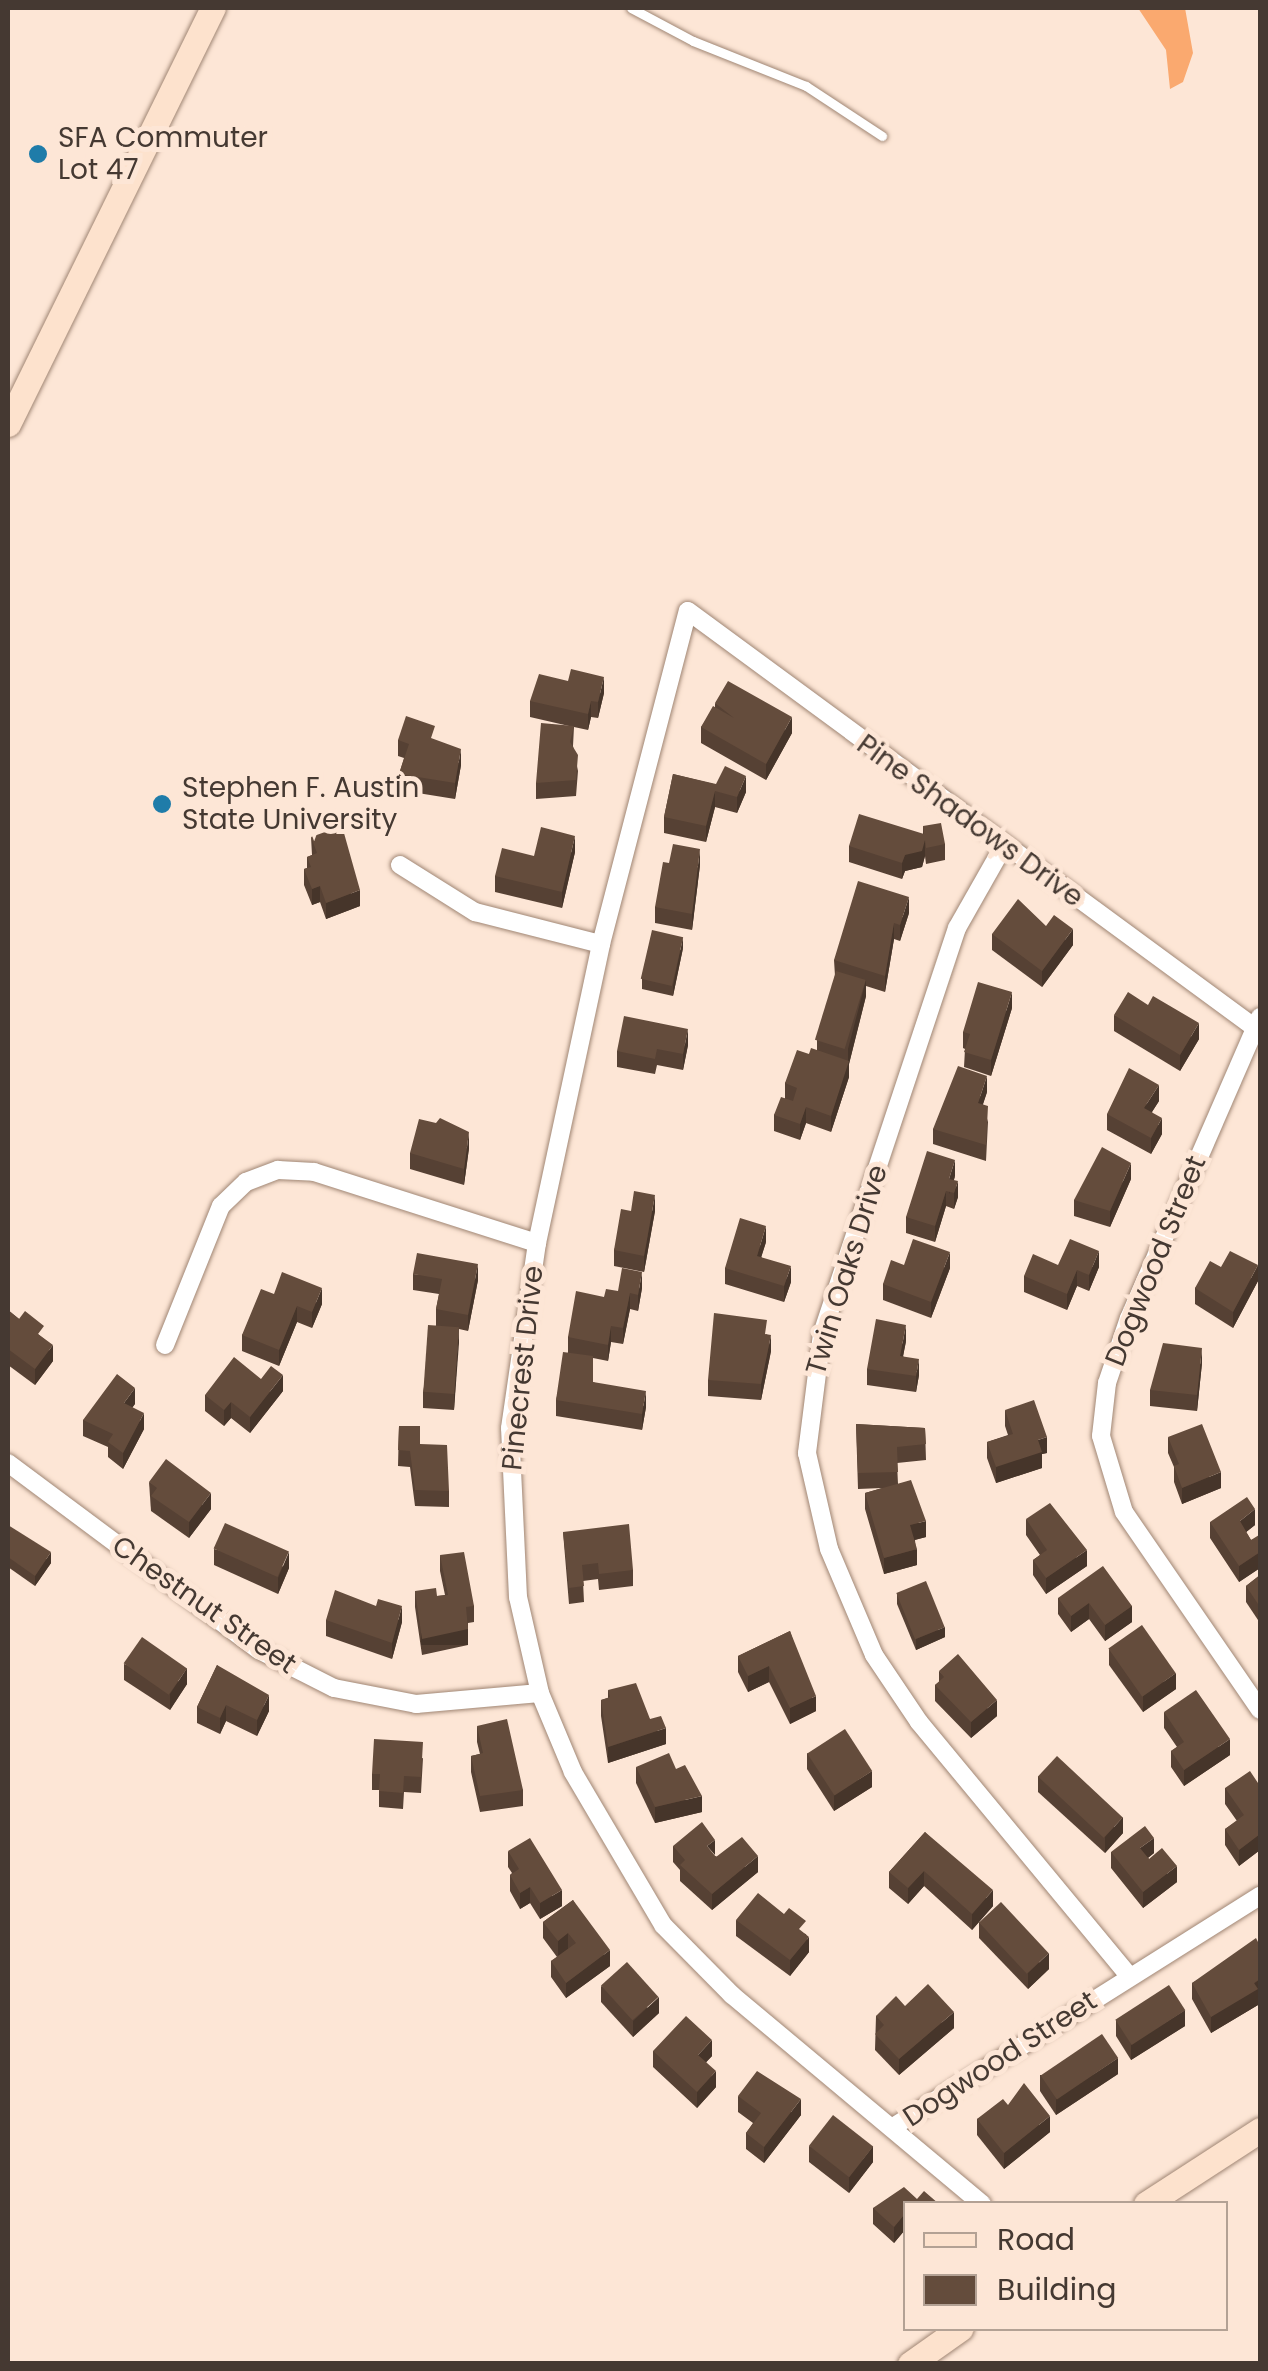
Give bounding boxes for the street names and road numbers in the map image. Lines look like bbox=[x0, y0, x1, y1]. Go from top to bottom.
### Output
street label: Pine Shadows Drive bbox=[850, 728, 1090, 914]
street label: Dogwood Street bbox=[1098, 1151, 1214, 1371]
street label: Twin Oaks Drive bbox=[799, 1161, 895, 1379]
street label: Pinecrest Drive bbox=[496, 1264, 550, 1472]
street label: Chestnut Street bbox=[105, 1529, 303, 1681]
street label: Dogwood Street bbox=[897, 1984, 1103, 2134]

